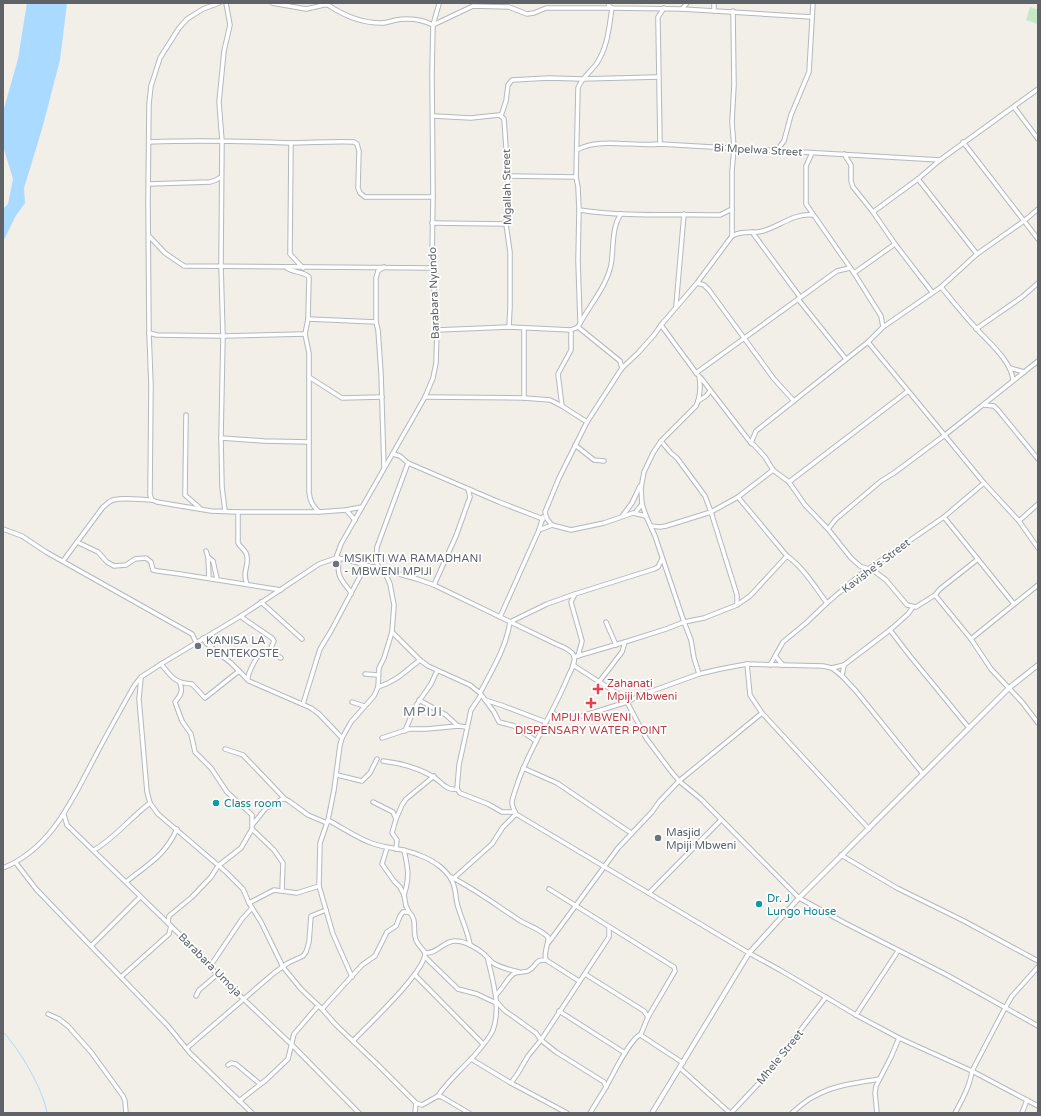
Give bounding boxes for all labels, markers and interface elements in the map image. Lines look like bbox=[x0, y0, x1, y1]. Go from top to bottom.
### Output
street label: Bi Mpelwa Street bbox=[713, 141, 803, 159]
street label: Mgallah Street bbox=[500, 149, 514, 225]
street label: Barabara Nyundo bbox=[426, 246, 442, 339]
street label: Kavishe’s Street bbox=[839, 536, 913, 596]
place label: MSIKITI WA RAMADHANI - MBWENI MPIJI bbox=[344, 552, 482, 578]
marker: MSIKITI WA RAMADHANI - MBWENI MPIJI bbox=[331, 559, 341, 569]
place label: KANISA LA PENTEKOSTE bbox=[206, 634, 279, 660]
marker: KANISA LA PENTEKOSTE bbox=[193, 641, 203, 651]
place label: Zahanati Mpiji Mbweni bbox=[607, 677, 677, 703]
marker: Zahanati Mpiji Mbweni bbox=[592, 683, 604, 695]
marker: MPIJI MBWENI DISPENSARY WATER POINT bbox=[585, 697, 597, 709]
district label: MPIJI bbox=[403, 704, 443, 720]
place label: MPIJI MBWENI DISPENSARY WATER POINT bbox=[515, 711, 667, 737]
place label: Class room bbox=[224, 797, 282, 810]
marker: Class room bbox=[211, 798, 221, 808]
place label: Masjid Mpiji Mbweni bbox=[666, 826, 736, 852]
marker: Masjid Mpiji Mbweni bbox=[653, 833, 663, 843]
place label: Dr. J Lungo House bbox=[767, 892, 836, 918]
marker: Dr. J Lungo House bbox=[754, 899, 764, 909]
street label: Barabara Umoja bbox=[176, 931, 244, 999]
street label: Mhele Street bbox=[754, 1027, 806, 1087]

